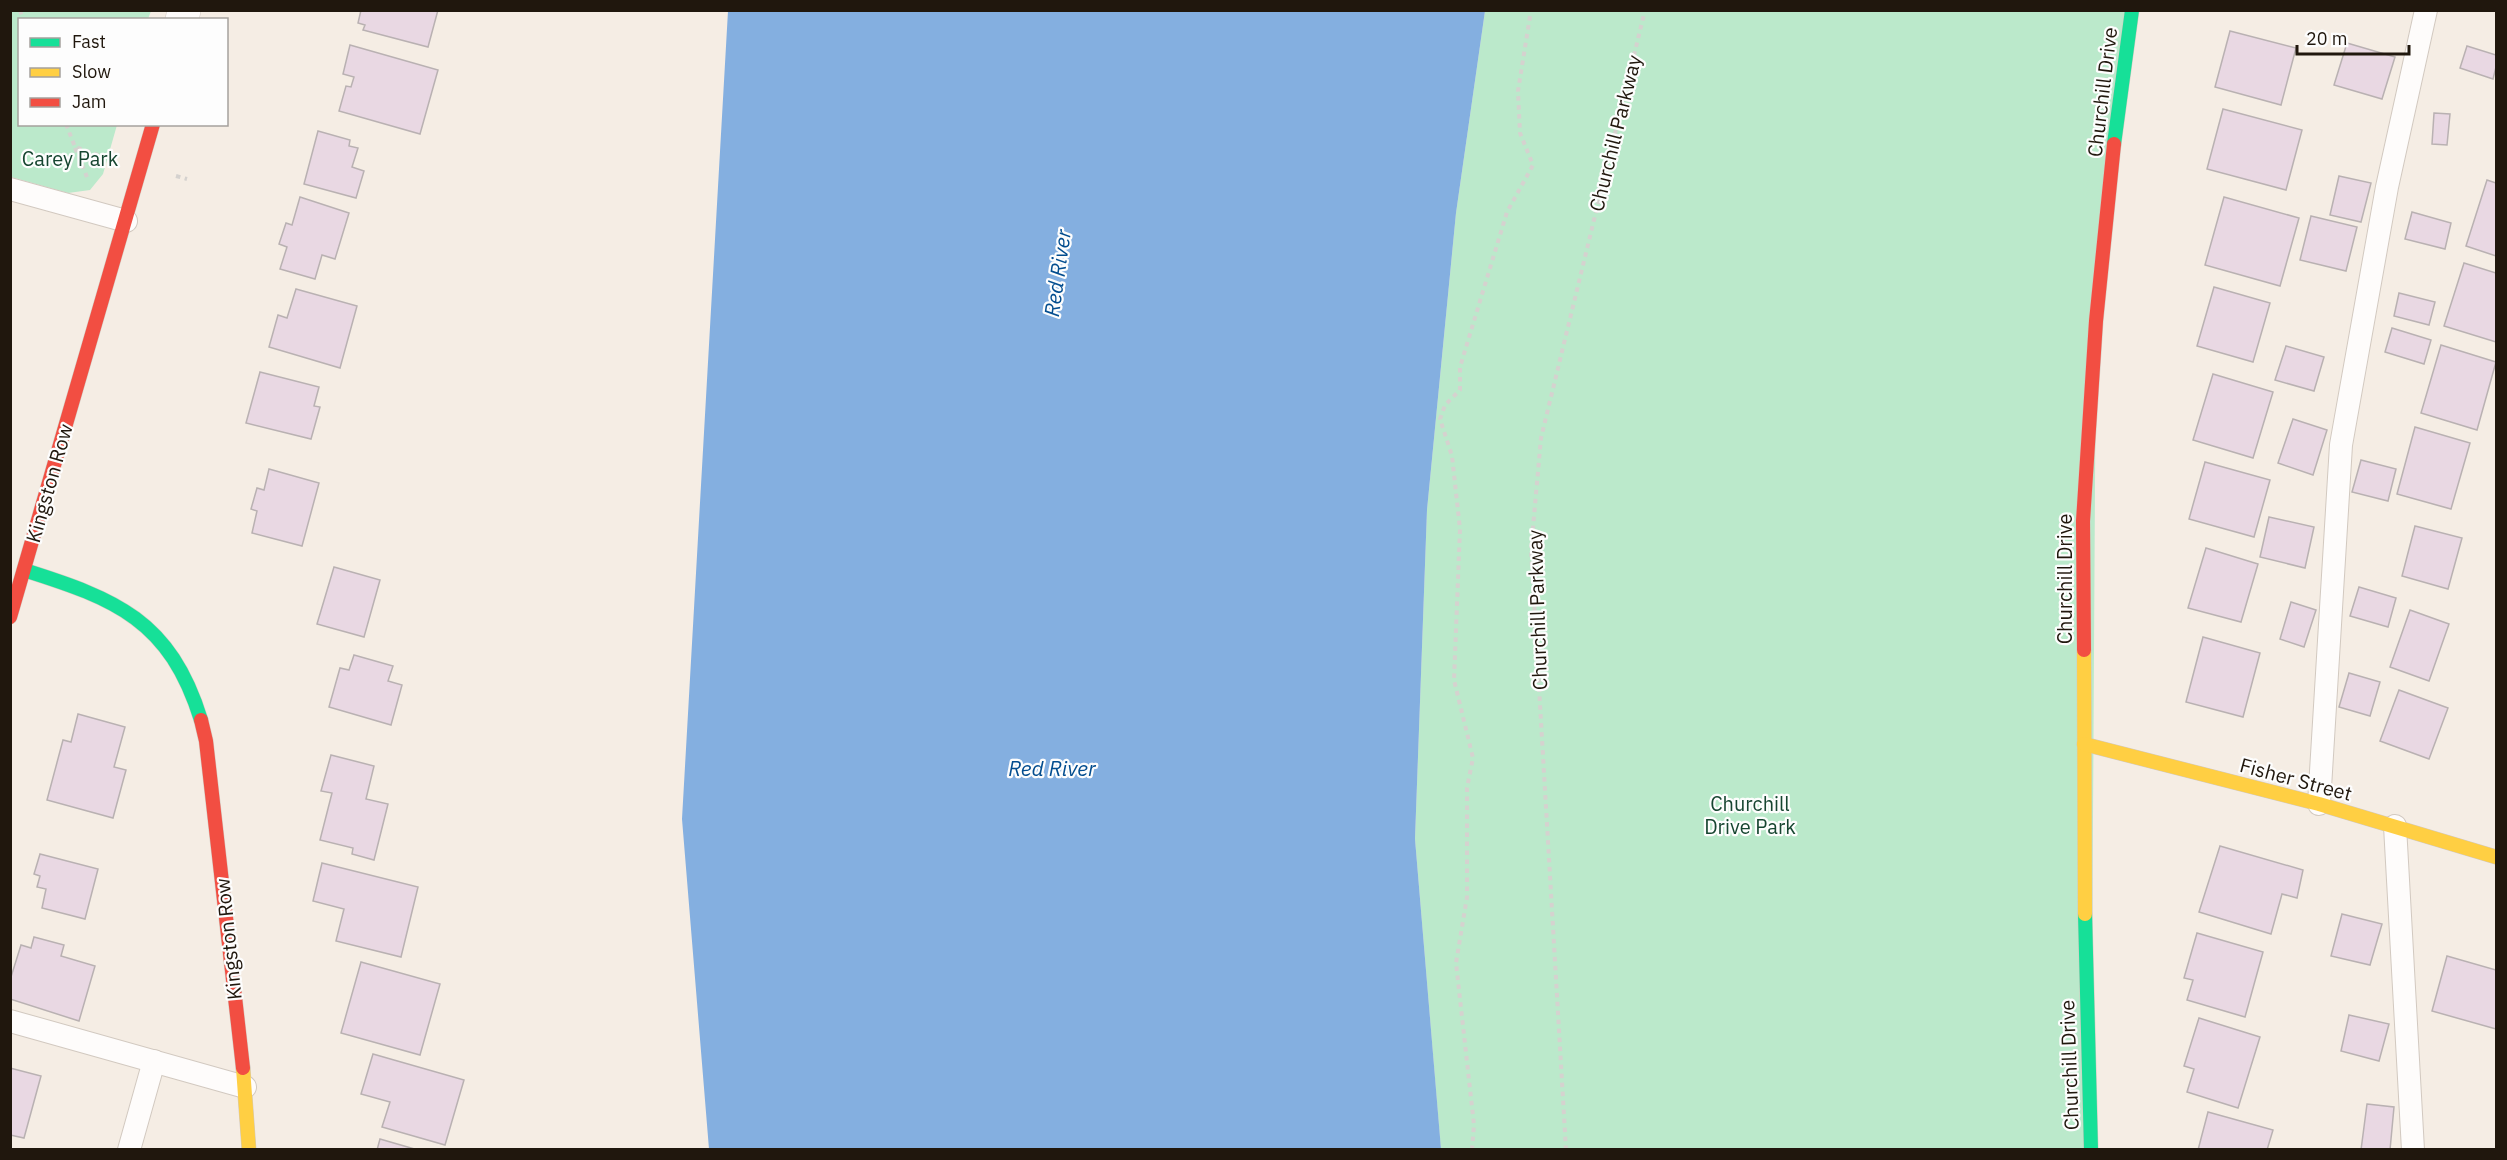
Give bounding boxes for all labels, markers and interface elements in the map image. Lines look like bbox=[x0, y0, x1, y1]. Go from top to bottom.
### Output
legend bbox=[18, 18, 228, 126]
scale bar bbox=[2297, 18, 2410, 56]
street label: Churchill Drive bbox=[2081, 25, 2123, 159]
text: 20 m bbox=[2306, 27, 2348, 50]
text: Fast bbox=[72, 30, 106, 53]
street label: Churchill Parkway bbox=[1582, 52, 1648, 214]
text: Slow bbox=[72, 60, 111, 83]
text: Jam bbox=[72, 90, 107, 113]
park label: Carey Park bbox=[22, 145, 119, 172]
water label: Red River bbox=[1037, 226, 1077, 318]
street label: Kingston Row bbox=[19, 420, 79, 546]
street label: Churchill Drive bbox=[2051, 514, 2078, 644]
street label: Churchill Parkway bbox=[1521, 529, 1553, 691]
street label: Fisher Street bbox=[2237, 751, 2355, 807]
water label: Red River bbox=[1008, 754, 1097, 782]
park label: Churchill Drive Park bbox=[1704, 790, 1796, 840]
street label: Kingston Row bbox=[208, 877, 248, 1001]
street label: Churchill Drive bbox=[2053, 999, 2085, 1131]

